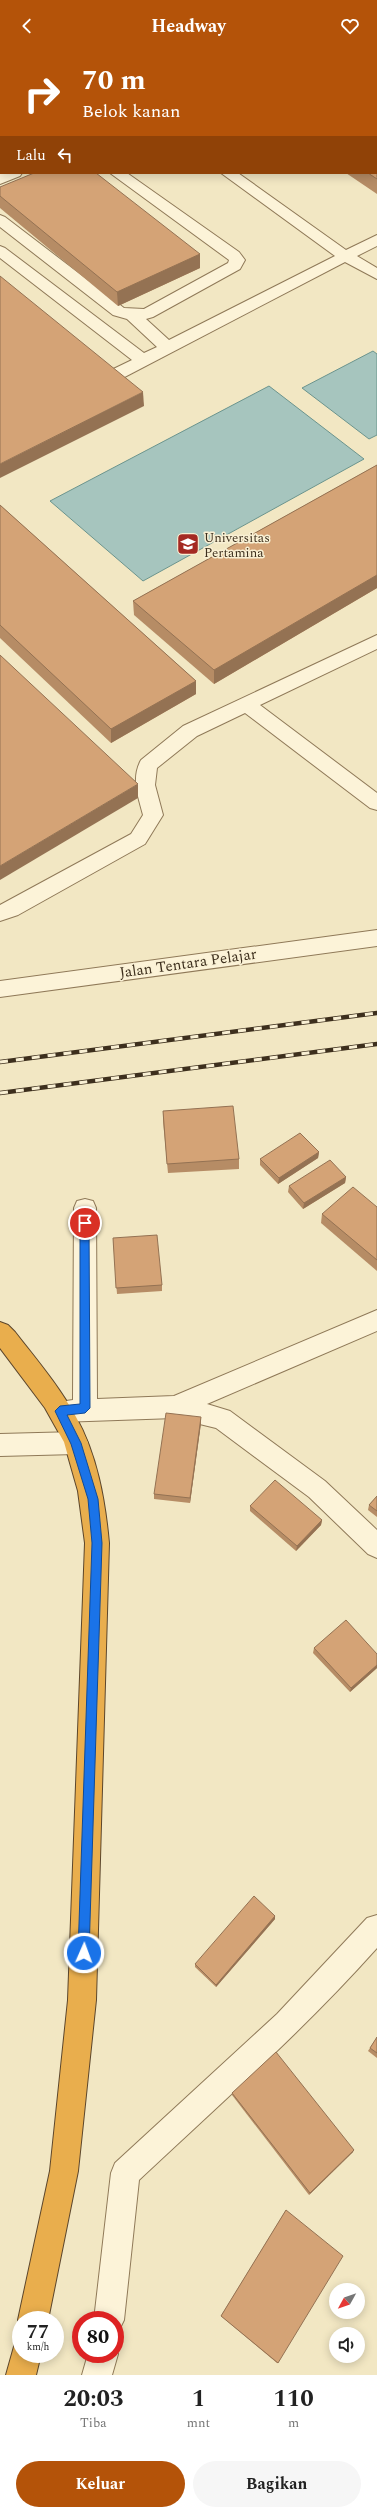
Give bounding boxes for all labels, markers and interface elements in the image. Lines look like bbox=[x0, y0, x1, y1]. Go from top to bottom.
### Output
text: Headway bbox=[151, 13, 226, 40]
icon: back bbox=[16, 15, 38, 37]
icon: heart bbox=[339, 15, 361, 37]
text: 70 m bbox=[82, 59, 146, 102]
icon: right bbox=[16, 68, 68, 120]
text: Belok kanan bbox=[82, 98, 181, 125]
text: Lalu bbox=[16, 144, 46, 167]
icon: left bbox=[54, 144, 76, 166]
place label: Universitas Pertamina bbox=[204, 528, 270, 563]
school or university icon: Universitas Pertamina bbox=[175, 531, 201, 557]
street label: Jalan Tentara Pelajar bbox=[118, 942, 258, 985]
pin bbox=[68, 1206, 102, 1240]
icon: arrive bbox=[74, 1212, 96, 1234]
position arrow bbox=[63, 1932, 105, 1974]
north arrow bbox=[329, 2283, 365, 2319]
map controls bbox=[329, 2283, 365, 2363]
speed limit sign: 80 bbox=[72, 2311, 124, 2363]
text: 77 bbox=[27, 2317, 49, 2347]
button: sound bbox=[329, 2327, 365, 2363]
text: km/h bbox=[27, 2339, 49, 2355]
text: 20:03 bbox=[63, 2381, 124, 2417]
text: 1 bbox=[192, 2381, 205, 2417]
text: 110 bbox=[273, 2381, 314, 2417]
text: Tiba bbox=[80, 2413, 107, 2433]
text: mnt bbox=[187, 2413, 210, 2433]
text: m bbox=[288, 2413, 299, 2433]
button: Keluar bbox=[16, 2461, 185, 2507]
button: Bagikan bbox=[193, 2461, 361, 2507]

